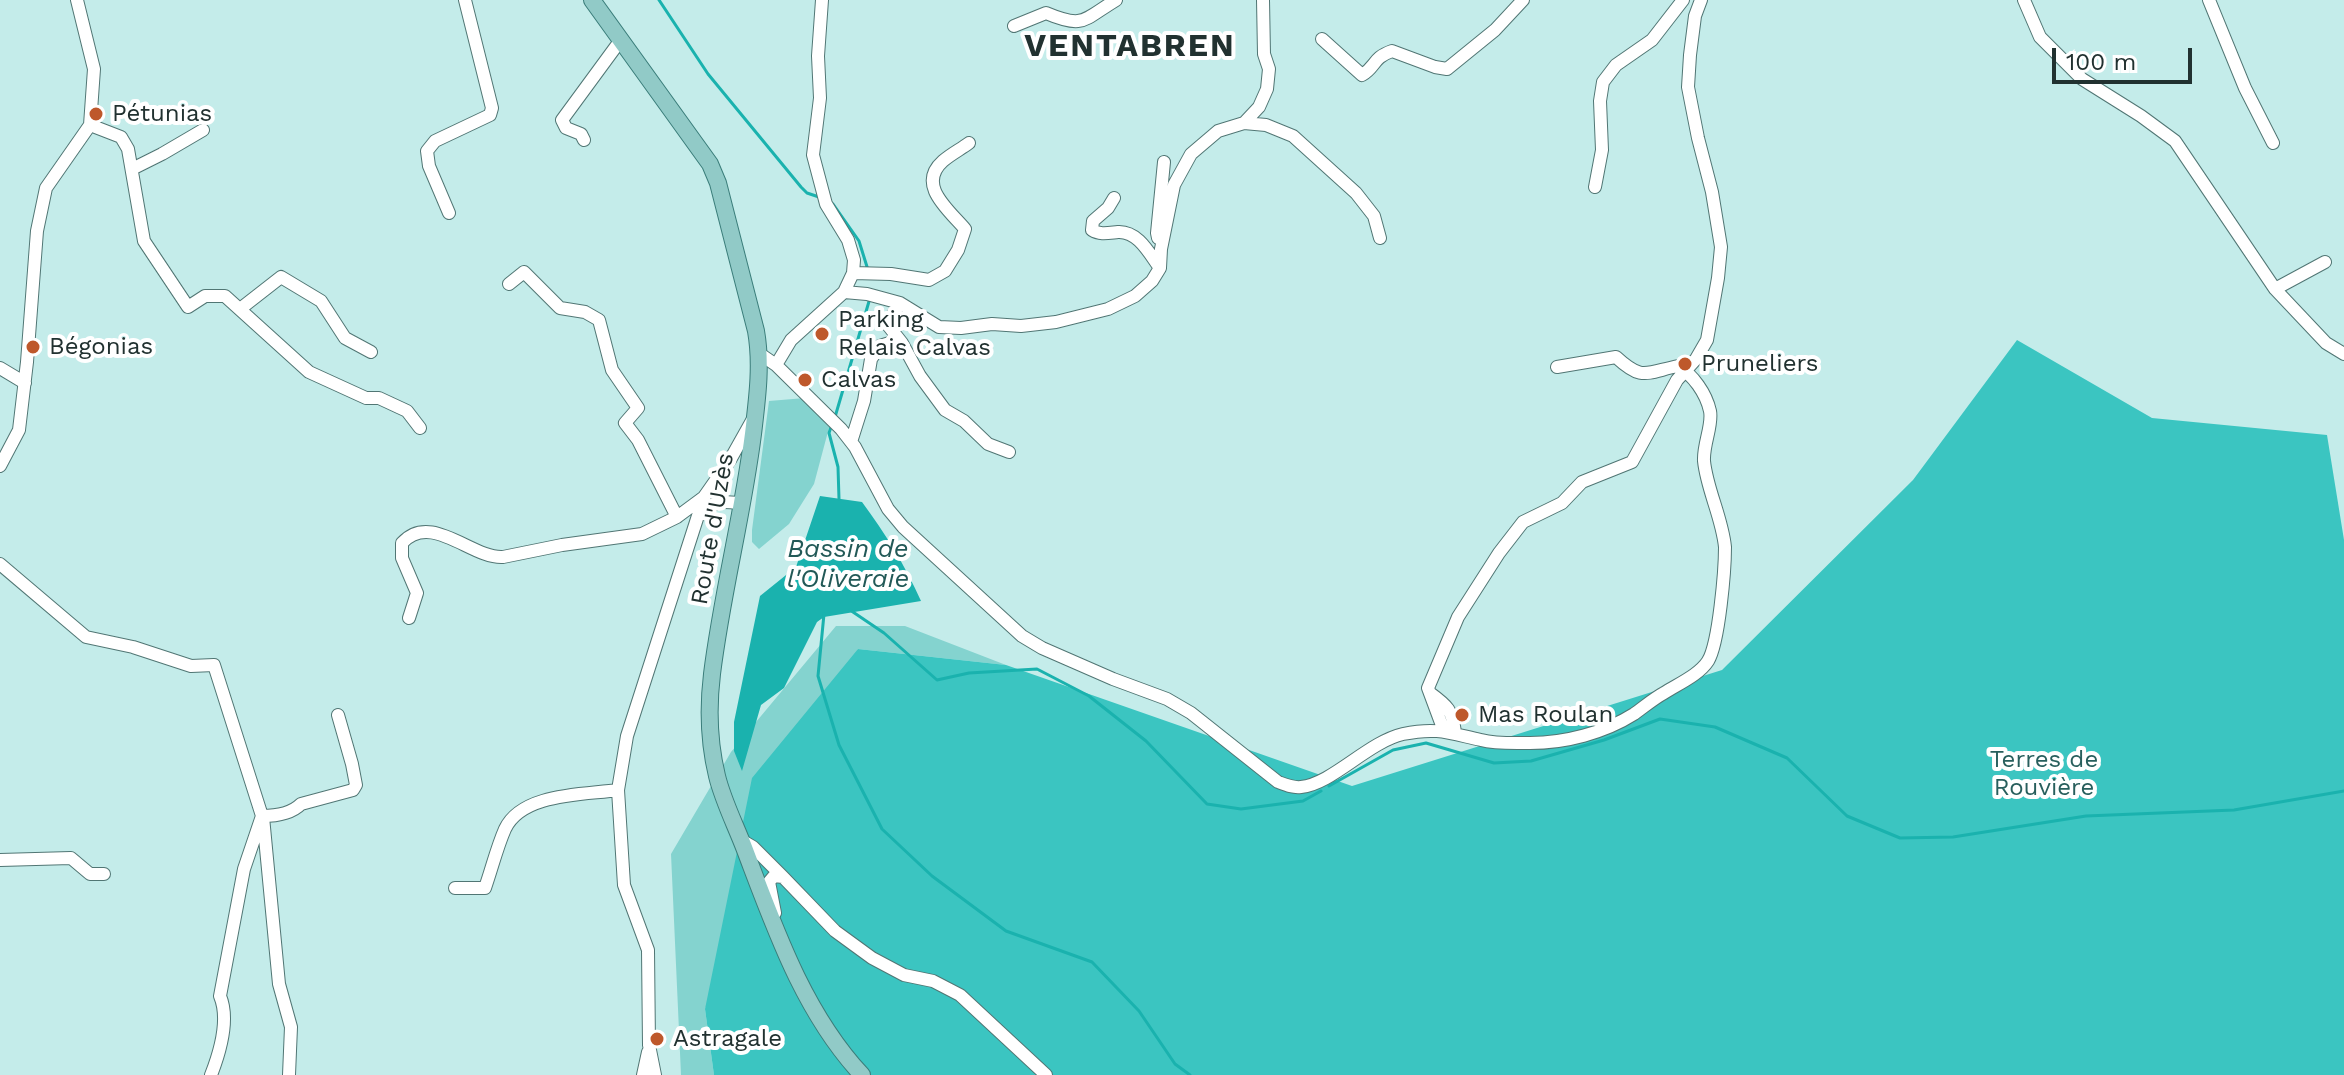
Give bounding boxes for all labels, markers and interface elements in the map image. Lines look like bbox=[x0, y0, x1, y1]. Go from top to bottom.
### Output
district label: VENTABREN bbox=[1024, 28, 1236, 66]
scale bar bbox=[2056, 32, 2196, 82]
text: 100 m bbox=[2066, 48, 2136, 76]
place label: Pétunias bbox=[112, 100, 212, 128]
marker: Pétunias bbox=[87, 105, 105, 123]
place label: Parking Relais Calvas bbox=[838, 306, 991, 362]
marker: Parking Relais Calvas bbox=[813, 325, 831, 343]
place label: Bégonias bbox=[49, 333, 153, 361]
marker: Bégonias bbox=[24, 338, 42, 356]
place label: Pruneliers bbox=[1701, 350, 1818, 378]
marker: Pruneliers bbox=[1676, 355, 1694, 373]
place label: Calvas bbox=[821, 366, 896, 394]
marker: Calvas bbox=[796, 371, 814, 389]
street label: Route d'Uzès bbox=[685, 451, 741, 607]
water label: Bassin de l'Oliveraie bbox=[787, 533, 909, 594]
place label: Mas Roulan bbox=[1478, 701, 1613, 729]
marker: Mas Roulan bbox=[1453, 706, 1471, 724]
park label: Terres de Rouvière bbox=[1990, 746, 2098, 802]
place label: Astragale bbox=[673, 1025, 782, 1053]
marker: Astragale bbox=[648, 1030, 666, 1048]

